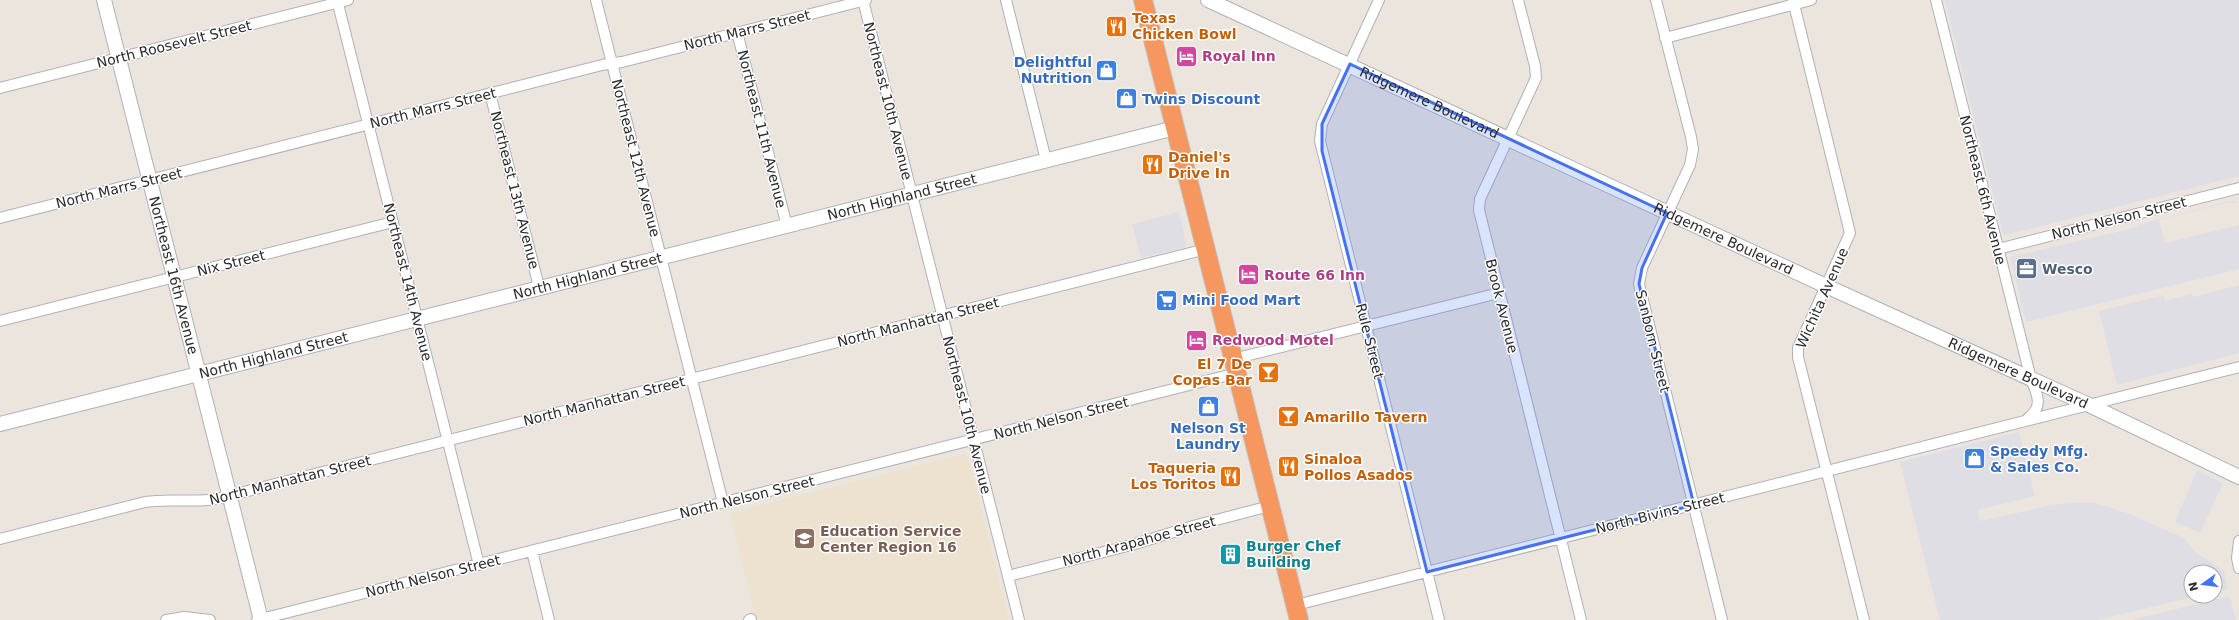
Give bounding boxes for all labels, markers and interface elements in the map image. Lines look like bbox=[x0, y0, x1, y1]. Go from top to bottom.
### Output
street label: North Marrs Street bbox=[682, 6, 812, 53]
place label: Texas Chicken Bowl bbox=[1132, 10, 1237, 42]
restaurant icon: Texas Chicken Bowl bbox=[1104, 13, 1130, 39]
street label: North Roosevelt Street bbox=[95, 17, 254, 71]
street label: Northeast 10th Avenue bbox=[861, 20, 915, 182]
hotel icon: Royal Inn bbox=[1173, 43, 1199, 69]
street label: Northeast 11th Avenue bbox=[735, 48, 789, 210]
place label: Royal Inn bbox=[1202, 48, 1276, 64]
place label: Delightful Nutrition bbox=[1014, 54, 1092, 86]
shop icon: Delightful Nutrition bbox=[1094, 57, 1120, 83]
street label: Ridgemere Boulevard bbox=[1357, 63, 1502, 142]
street label: Northeast 12th Avenue bbox=[609, 77, 663, 239]
street label: North Marrs Street bbox=[368, 84, 498, 131]
shop icon: Twins Discount bbox=[1113, 86, 1139, 112]
place label: Twins Discount bbox=[1142, 91, 1261, 107]
street label: Northeast 13th Avenue bbox=[488, 109, 542, 271]
street label: Northeast 6th Avenue bbox=[1957, 114, 2009, 266]
place label: Daniel's Drive In bbox=[1168, 149, 1231, 181]
restaurant icon: Daniel's Drive In bbox=[1140, 152, 1166, 178]
street label: North Marrs Street bbox=[54, 164, 184, 211]
street label: North Highland Street bbox=[826, 170, 979, 223]
street label: North Nelson Street bbox=[2050, 193, 2189, 242]
street label: Northeast 16th Avenue bbox=[146, 195, 201, 356]
street label: Ridgemere Boulevard bbox=[1651, 199, 1796, 278]
street label: Northeast 14th Avenue bbox=[381, 201, 435, 363]
street label: Wichita Avenue bbox=[1793, 245, 1851, 351]
street label: Nix Street bbox=[195, 247, 267, 279]
street label: North Highland Street bbox=[511, 249, 664, 302]
office icon: Wesco bbox=[2014, 256, 2040, 282]
street label: Brook Avenue bbox=[1483, 257, 1521, 355]
place label: Wesco bbox=[2042, 261, 2093, 277]
hotel icon: Route 66 Inn bbox=[1236, 262, 1262, 288]
place label: Route 66 Inn bbox=[1264, 267, 1365, 283]
supermarket icon: Mini Food Mart bbox=[1154, 287, 1180, 313]
street label: Sanborn Street bbox=[1633, 288, 1674, 394]
place label: Mini Food Mart bbox=[1182, 292, 1301, 308]
street label: North Manhattan Street bbox=[836, 294, 1001, 350]
street label: Rule Street bbox=[1353, 301, 1387, 381]
hotel icon: Redwood Motel bbox=[1183, 327, 1209, 353]
street label: North Highland Street bbox=[197, 329, 350, 382]
place label: Redwood Motel bbox=[1212, 332, 1334, 348]
street label: Northeast 10th Avenue bbox=[940, 334, 994, 496]
street label: Ridgemere Boulevard bbox=[1946, 334, 2091, 412]
place label: El 7 De Copas Bar bbox=[1172, 356, 1252, 388]
bar icon: El 7 De Copas Bar bbox=[1255, 359, 1281, 385]
street label: North Manhattan Street bbox=[522, 373, 687, 429]
street label: North Nelson Street bbox=[992, 393, 1131, 442]
shop icon: Nelson St Laundry bbox=[1195, 393, 1221, 419]
bar icon: Amarillo Tavern bbox=[1275, 404, 1301, 430]
place label: Amarillo Tavern bbox=[1304, 409, 1427, 425]
place label: Nelson St Laundry bbox=[1170, 420, 1246, 452]
place label: Speedy Mfg. & Sales Co. bbox=[1990, 443, 2088, 475]
shop icon: Speedy Mfg. & Sales Co. bbox=[1962, 446, 1988, 472]
place label: Sinaloa Pollos Asados bbox=[1304, 451, 1413, 483]
street label: North Manhattan Street bbox=[208, 452, 373, 508]
restaurant icon: Sinaloa Pollos Asados bbox=[1275, 454, 1301, 480]
place label: Taqueria Los Toritos bbox=[1131, 460, 1216, 492]
restaurant icon: Taqueria Los Toritos bbox=[1218, 463, 1244, 489]
street label: North Nelson Street bbox=[678, 472, 817, 521]
street label: North Bivins Street bbox=[1594, 489, 1727, 537]
street label: North Arapahoe Street bbox=[1061, 513, 1218, 569]
place label: Education Service Center Region 16 bbox=[820, 523, 961, 555]
school or university icon: Education Service Center Region 16 bbox=[792, 526, 818, 552]
place label: Burger Chef Building bbox=[1246, 538, 1342, 570]
building icon: Burger Chef Building bbox=[1218, 541, 1244, 567]
street label: North Nelson Street bbox=[364, 551, 503, 600]
north arrow bbox=[2183, 564, 2223, 604]
text: N bbox=[2186, 580, 2201, 592]

